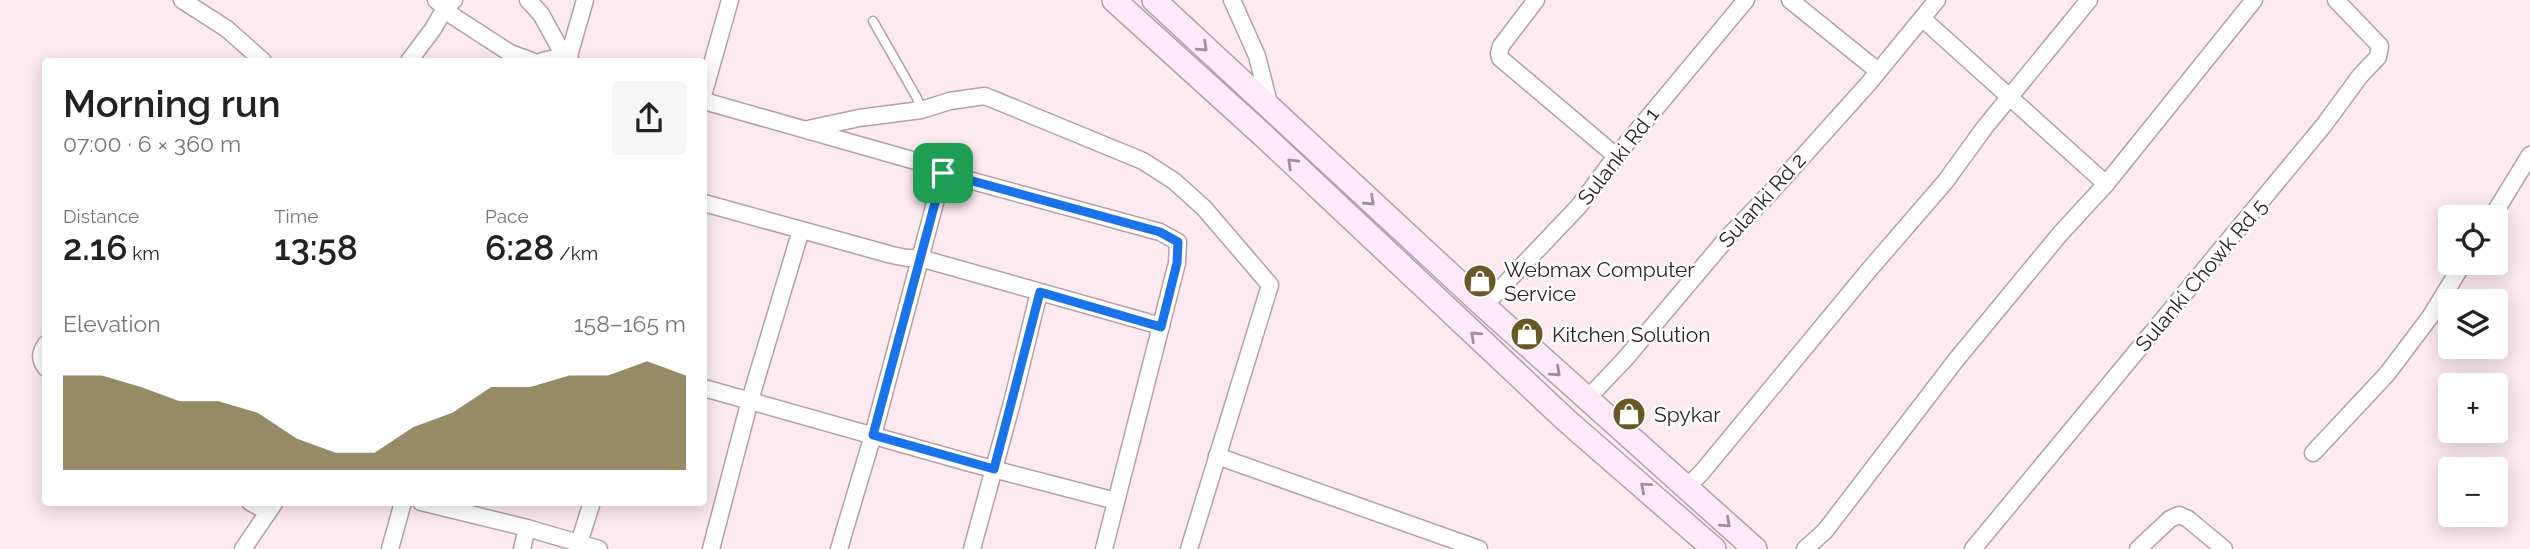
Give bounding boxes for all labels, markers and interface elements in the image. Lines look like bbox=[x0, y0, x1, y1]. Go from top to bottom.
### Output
one-way arrow bbox=[1195, 38, 1208, 51]
text: Morning run bbox=[63, 81, 281, 126]
button: share bbox=[612, 81, 686, 155]
street label: Sulanki Rd 1 bbox=[1572, 102, 1664, 210]
text: 07:00 · 6 × 360 m bbox=[63, 130, 241, 157]
pin bbox=[913, 143, 973, 203]
street label: Sulanki Rd 2 bbox=[1713, 148, 1811, 252]
icon: arrive bbox=[924, 154, 962, 192]
one-way arrow bbox=[1287, 158, 1300, 171]
one-way arrow bbox=[1362, 193, 1375, 205]
street label: Sulanki Chowk Rd 5 bbox=[2130, 194, 2272, 356]
text: Distance bbox=[63, 205, 139, 227]
text: Time bbox=[274, 205, 318, 227]
text: Pace bbox=[485, 205, 529, 227]
map controls bbox=[2438, 205, 2508, 527]
button: locate bbox=[2438, 205, 2508, 275]
text: 2.16 bbox=[63, 227, 127, 268]
text: 13:58 bbox=[274, 227, 358, 268]
text: 6:28 bbox=[485, 227, 554, 268]
text: km bbox=[127, 242, 160, 264]
text: /km bbox=[554, 242, 598, 264]
place label: Webmax Computer Service bbox=[1504, 257, 1695, 306]
shop icon: Webmax Computer Service bbox=[1461, 262, 1499, 300]
button: layers bbox=[2438, 289, 2508, 359]
text: Elevation bbox=[63, 310, 161, 337]
text: 158–165 m bbox=[574, 310, 686, 337]
shop icon: Kitchen Solution bbox=[1508, 315, 1546, 353]
place label: Kitchen Solution bbox=[1552, 322, 1710, 347]
one-way arrow bbox=[1470, 332, 1483, 344]
one-way arrow bbox=[1548, 363, 1561, 376]
button: + bbox=[2438, 373, 2508, 443]
shop icon: Spykar bbox=[1610, 395, 1648, 433]
place label: Spykar bbox=[1654, 402, 1721, 427]
button: − bbox=[2438, 457, 2508, 527]
one-way arrow bbox=[1640, 483, 1652, 496]
one-way arrow bbox=[1718, 515, 1731, 527]

